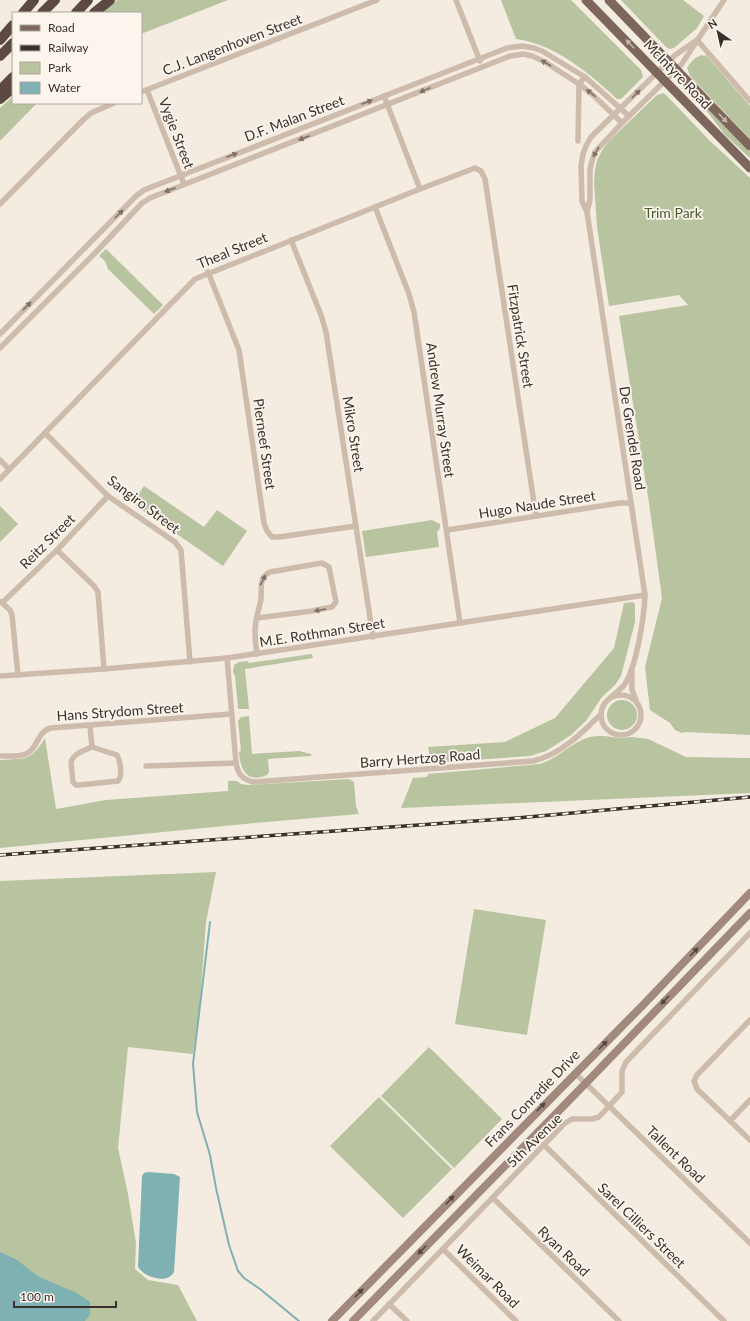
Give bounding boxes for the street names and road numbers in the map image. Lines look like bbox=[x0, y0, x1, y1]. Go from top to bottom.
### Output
street label: C.J. Langenhoven Street bbox=[160, 10, 304, 78]
street label: McIntyre Road bbox=[641, 36, 715, 112]
street label: D.F. Malan Street bbox=[242, 91, 346, 145]
street label: Vygie Street bbox=[156, 95, 198, 171]
street label: Theal Street bbox=[194, 228, 270, 272]
street label: Fitzpatrick Street bbox=[504, 283, 538, 389]
street label: Andrew Murray Street bbox=[423, 341, 459, 479]
street label: De Grendel Road bbox=[616, 385, 650, 491]
street label: Mikro Street bbox=[340, 395, 368, 473]
street label: Pierneef Street bbox=[250, 397, 280, 491]
street label: Sangiro Street bbox=[104, 471, 184, 537]
street label: Hugo Naude Street bbox=[477, 486, 597, 522]
street label: Reitz Street bbox=[16, 510, 78, 572]
street label: M.E. Rothman Street bbox=[258, 614, 386, 650]
street label: Hans Strydom Street bbox=[56, 698, 184, 724]
street label: Barry Hertzog Road bbox=[359, 745, 481, 771]
street label: Frans Conradie Drive bbox=[481, 1046, 583, 1150]
street label: 5th Avenue bbox=[503, 1109, 565, 1171]
street label: Tallent Road bbox=[643, 1122, 709, 1186]
street label: Sarel Cilliers Street bbox=[595, 1179, 689, 1271]
street label: Ryan Road bbox=[535, 1222, 593, 1280]
street label: Weimar Road bbox=[453, 1241, 523, 1311]

